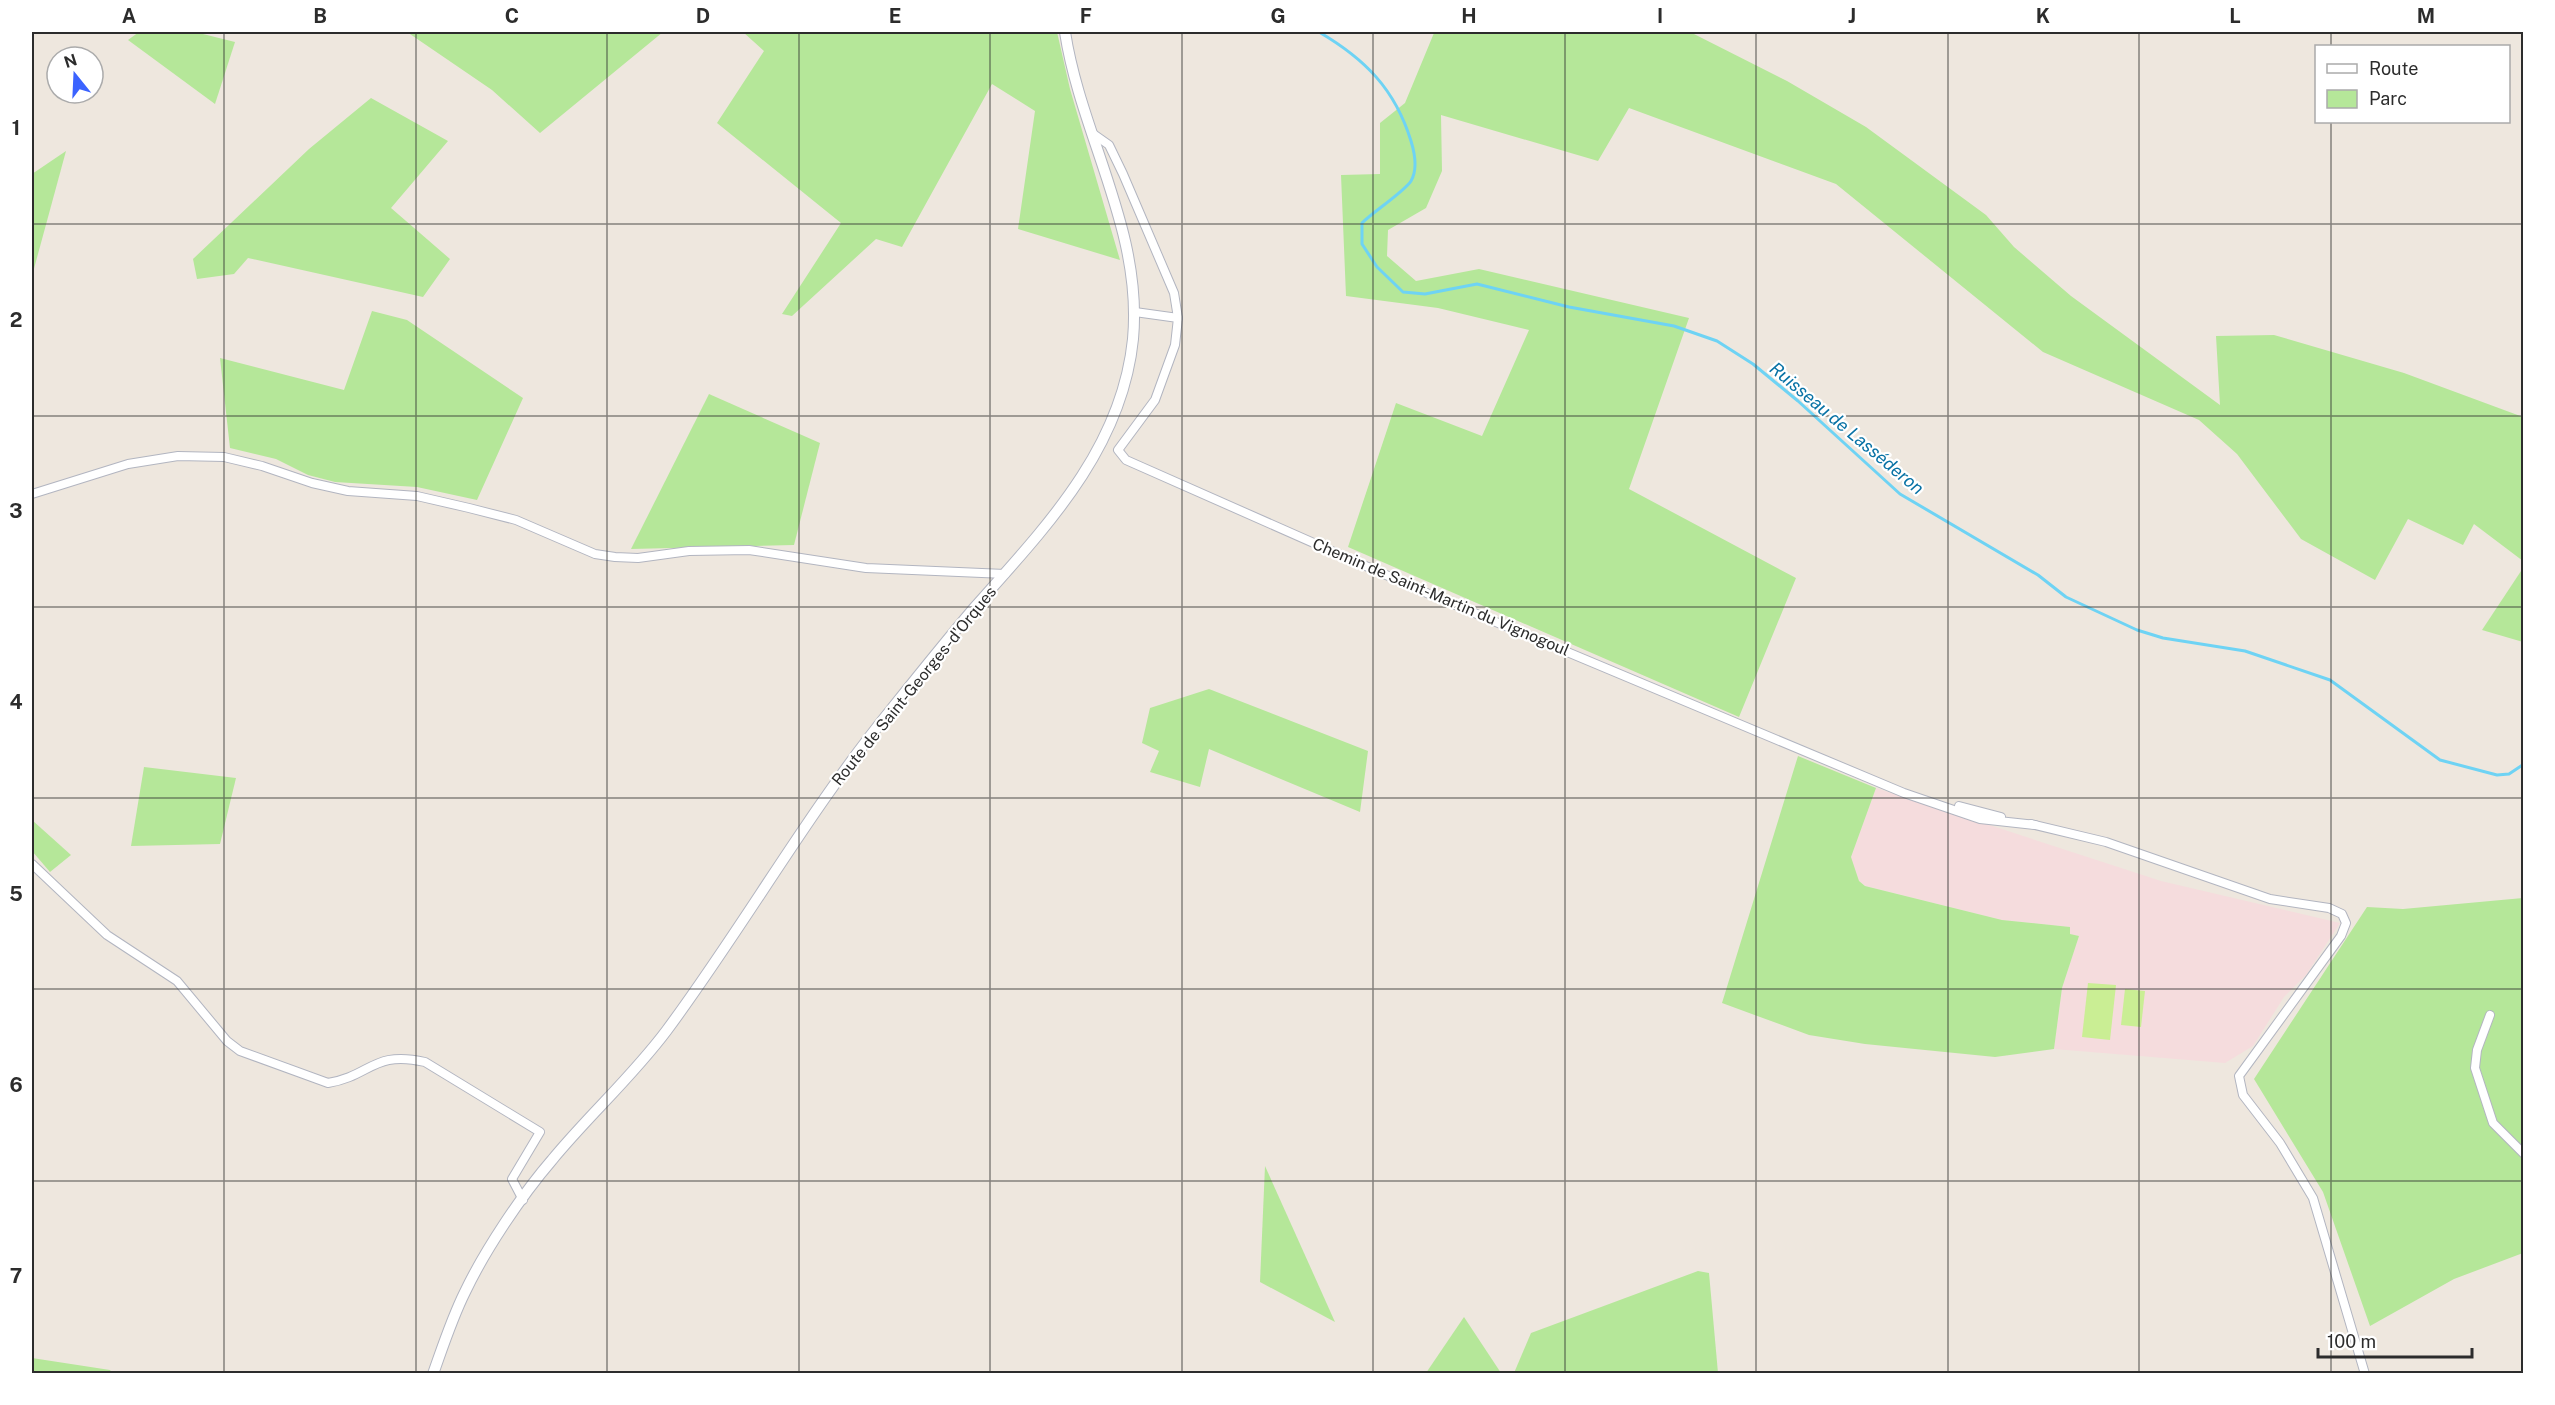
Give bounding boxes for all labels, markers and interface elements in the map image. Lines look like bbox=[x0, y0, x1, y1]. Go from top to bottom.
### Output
text: A bbox=[122, 4, 136, 28]
text: B bbox=[313, 4, 327, 28]
text: C bbox=[505, 4, 519, 28]
text: D bbox=[696, 4, 710, 28]
text: E bbox=[889, 4, 901, 28]
text: F bbox=[1080, 4, 1092, 28]
text: G bbox=[1270, 4, 1286, 28]
text: H bbox=[1461, 4, 1477, 28]
text: I bbox=[1657, 4, 1663, 28]
text: J bbox=[1848, 4, 1856, 28]
text: K bbox=[2036, 4, 2050, 28]
text: L bbox=[2229, 4, 2241, 28]
text: M bbox=[2417, 4, 2435, 28]
north arrow bbox=[45, 45, 105, 105]
legend bbox=[2315, 45, 2510, 123]
text: N bbox=[62, 50, 79, 72]
text: Route bbox=[2369, 58, 2418, 79]
text: Parc bbox=[2369, 88, 2407, 109]
text: 1 bbox=[12, 116, 20, 140]
text: 2 bbox=[10, 308, 22, 332]
water label: Ruisseau de Lasséderon bbox=[1766, 357, 1928, 499]
text: 3 bbox=[9, 499, 23, 523]
street label: Chemin de Saint-Martin du Vignogoul bbox=[1310, 534, 1572, 660]
street label: Route de Saint-Georges-d'Orques bbox=[828, 583, 1000, 789]
text: 4 bbox=[9, 690, 23, 714]
text: 5 bbox=[9, 882, 23, 906]
text: 6 bbox=[9, 1073, 23, 1097]
text: 7 bbox=[10, 1264, 22, 1288]
scale bar bbox=[2318, 1321, 2472, 1359]
text: 100 m bbox=[2327, 1331, 2376, 1352]

